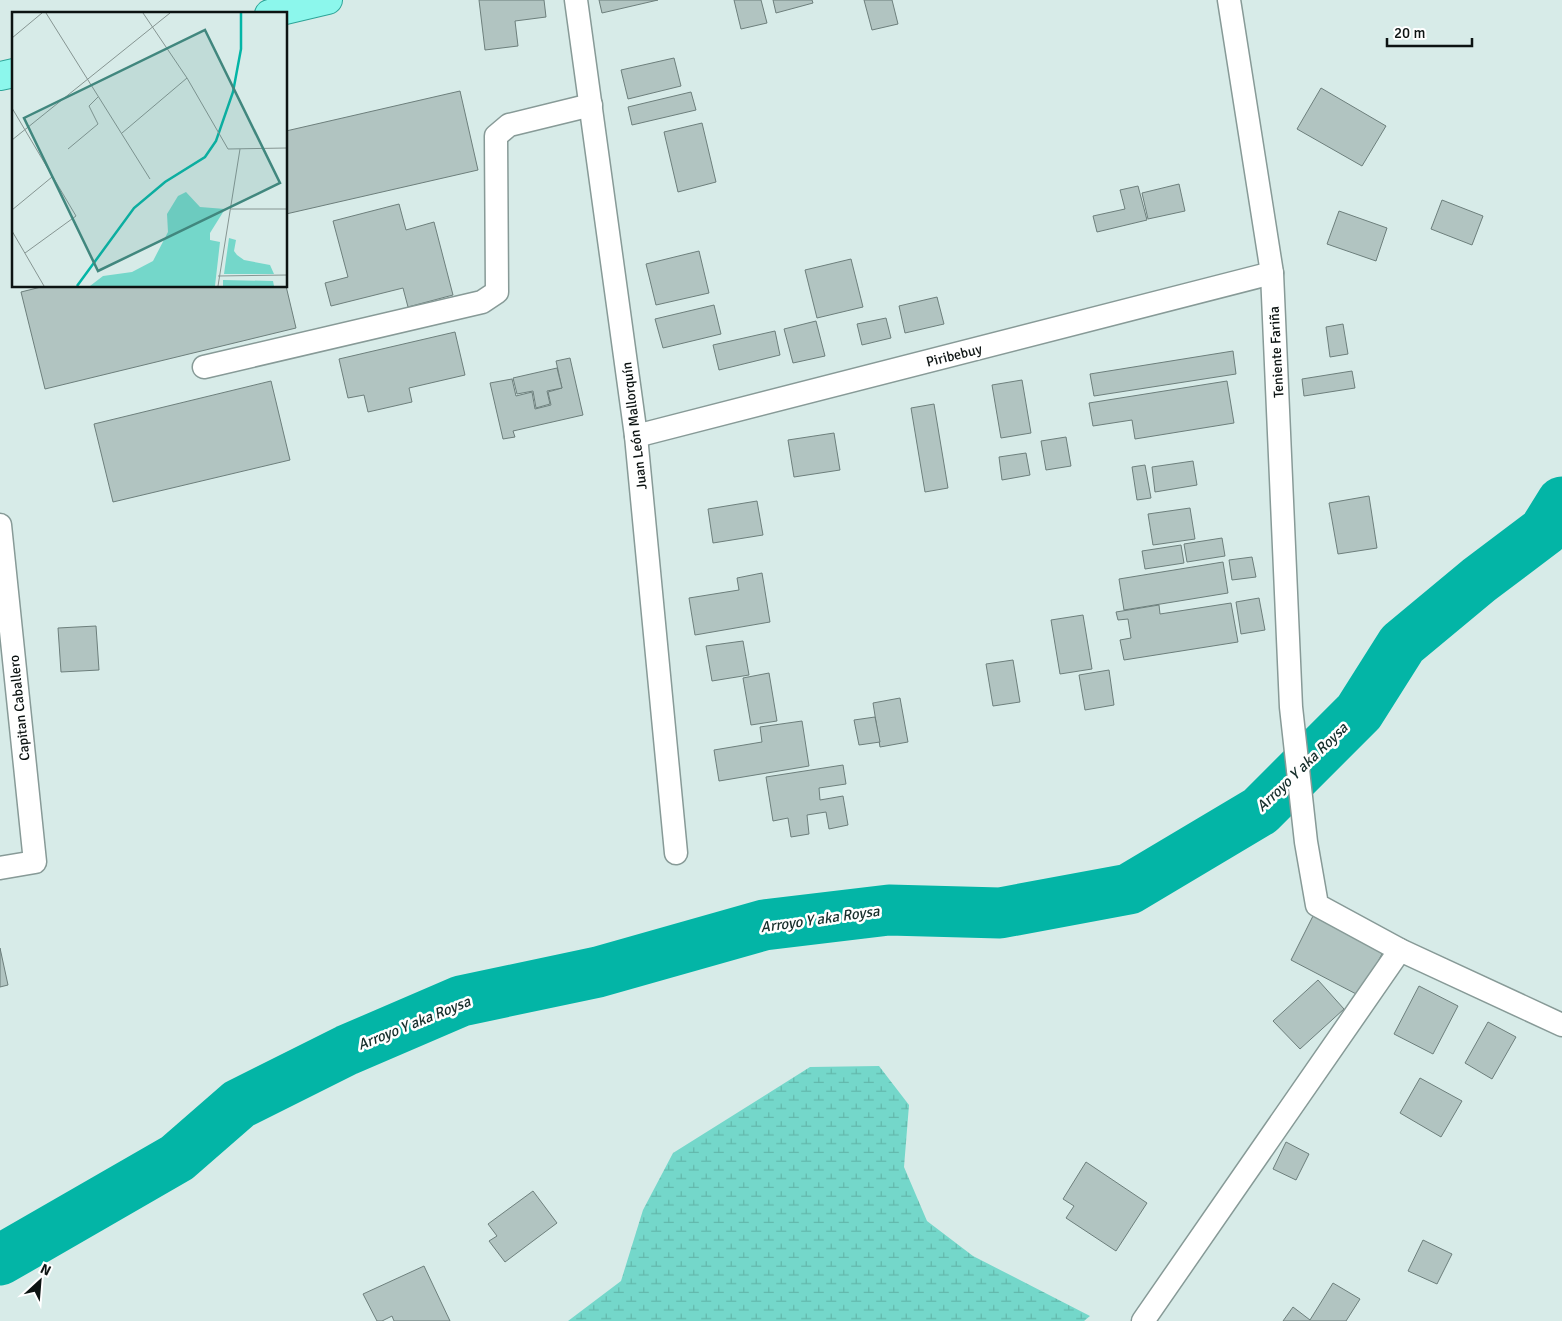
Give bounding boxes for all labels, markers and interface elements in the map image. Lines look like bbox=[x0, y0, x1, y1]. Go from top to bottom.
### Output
inset map bbox=[12, 12, 288, 288]
scale bar bbox=[1387, 15, 1472, 47]
text: 20 m bbox=[1394, 24, 1425, 42]
street label: Teniente Fariña bbox=[1266, 306, 1287, 398]
street label: Piribebuy bbox=[924, 340, 984, 371]
street label: Juan León Mallorquín bbox=[618, 361, 651, 491]
street label: Capitan Caballero bbox=[5, 654, 34, 762]
water label: Arroyo Y aka Roysa bbox=[1253, 719, 1352, 815]
water label: Arroyo Y aka Roysa bbox=[759, 902, 881, 936]
water label: Arroyo Y aka Roysa bbox=[355, 992, 473, 1054]
north arrow bbox=[15, 1256, 65, 1306]
text: N bbox=[37, 1260, 54, 1280]

